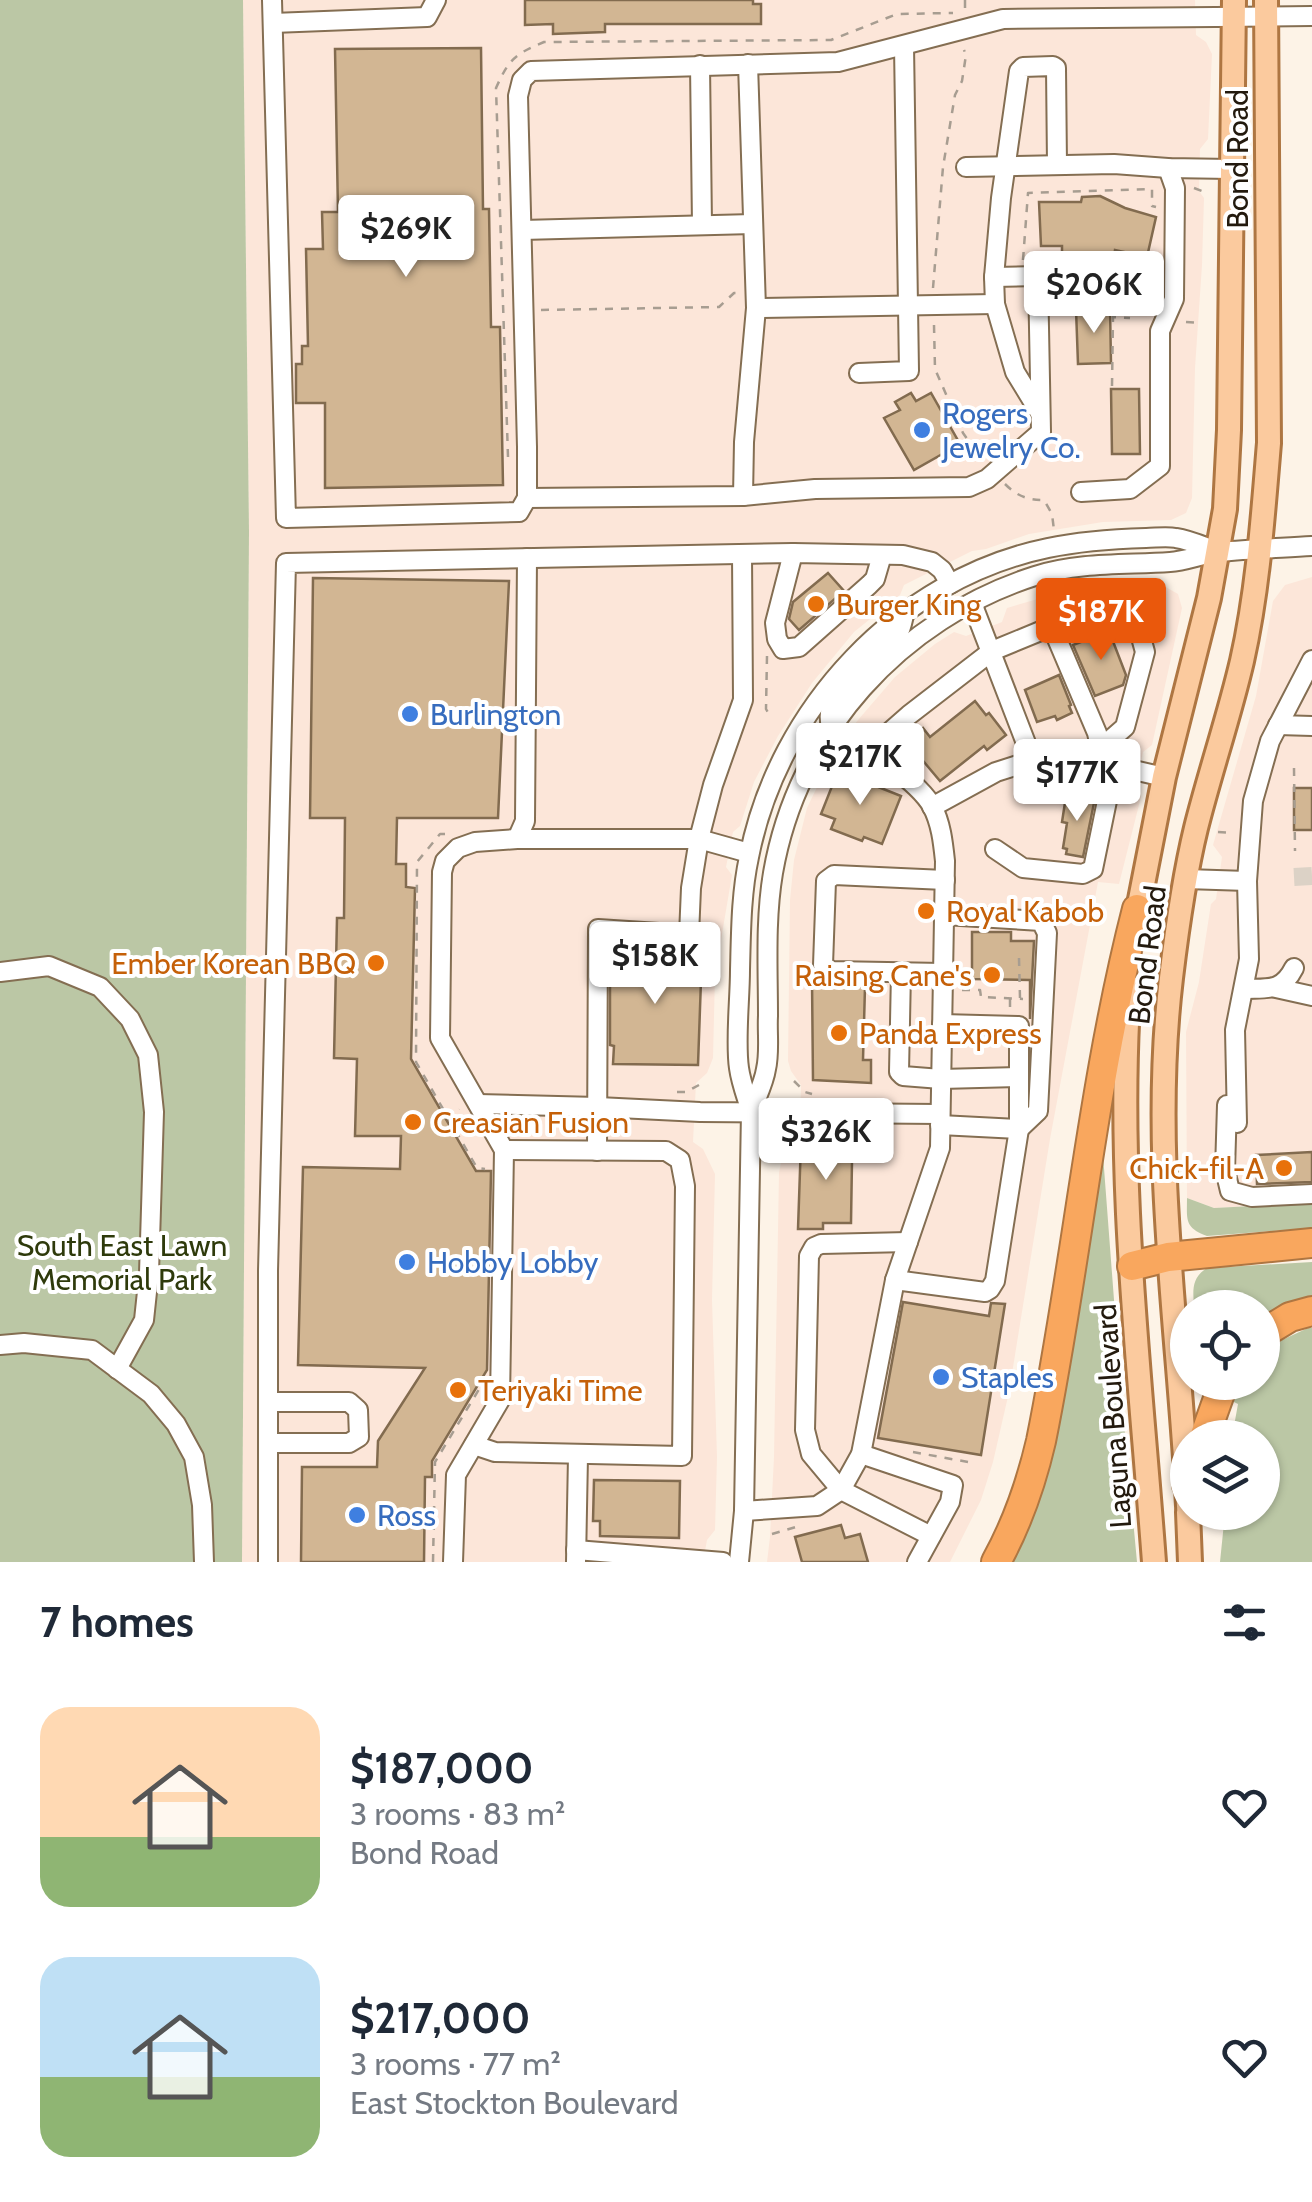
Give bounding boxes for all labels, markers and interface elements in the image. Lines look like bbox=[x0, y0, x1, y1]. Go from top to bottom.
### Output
street label: Bond Road bbox=[1219, 89, 1256, 229]
pin: $269K bbox=[336, 195, 476, 280]
text: $269K bbox=[360, 208, 452, 247]
pin: $206K bbox=[1024, 251, 1164, 336]
text: $206K bbox=[1046, 264, 1142, 303]
place label: Rogers Jewelry Co. bbox=[941, 395, 1081, 466]
marker: Rogers Jewelry Co. bbox=[911, 419, 933, 441]
pin: $187K bbox=[1031, 578, 1171, 663]
place label: Burger King bbox=[836, 586, 982, 623]
text: $187K bbox=[1058, 591, 1144, 630]
marker: Burger King bbox=[805, 593, 827, 615]
place label: Burlington bbox=[430, 696, 561, 733]
marker: Burlington bbox=[399, 703, 421, 725]
pin: $217K bbox=[790, 723, 930, 808]
text: $217K bbox=[818, 736, 902, 775]
pin: $177K bbox=[1007, 739, 1147, 824]
text: $177K bbox=[1035, 752, 1119, 791]
street label: Bond Road bbox=[1120, 883, 1174, 1027]
place label: Royal Kabob bbox=[946, 893, 1104, 930]
marker: Royal Kabob bbox=[915, 900, 937, 922]
pin: $158K bbox=[585, 922, 725, 1007]
text: $158K bbox=[612, 935, 698, 974]
place label: Ember Korean BBQ bbox=[111, 945, 356, 982]
marker: Ember Korean BBQ bbox=[365, 952, 387, 974]
place label: Raising Cane's bbox=[794, 957, 972, 994]
marker: Raising Cane's bbox=[981, 964, 1003, 986]
place label: Panda Express bbox=[859, 1015, 1042, 1052]
marker: Panda Express bbox=[828, 1022, 850, 1044]
pin: $326K bbox=[756, 1098, 896, 1183]
place label: Creasian Fusion bbox=[433, 1104, 629, 1141]
marker: Creasian Fusion bbox=[402, 1111, 424, 1133]
text: $326K bbox=[781, 1111, 871, 1150]
place label: Chick-fil-A bbox=[1129, 1150, 1265, 1187]
marker: Chick-fil-A bbox=[1273, 1157, 1295, 1179]
park label: South East Lawn Memorial Park bbox=[17, 1227, 227, 1298]
place label: Hobby Lobby bbox=[427, 1244, 598, 1281]
marker: Hobby Lobby bbox=[396, 1251, 418, 1273]
map controls bbox=[1170, 1290, 1280, 1530]
button: locate bbox=[1170, 1290, 1280, 1400]
street label: Laguna Boulevard bbox=[1087, 1302, 1139, 1530]
place label: Staples bbox=[961, 1359, 1054, 1396]
marker: Staples bbox=[930, 1366, 952, 1388]
place label: Teriyaki Time bbox=[478, 1372, 643, 1409]
marker: Teriyaki Time bbox=[447, 1379, 469, 1401]
button: layers bbox=[1170, 1420, 1280, 1530]
place label: Ross bbox=[377, 1497, 436, 1534]
marker: Ross bbox=[346, 1504, 368, 1526]
icon: filters bbox=[1217, 1595, 1272, 1650]
text: 7 homes bbox=[40, 1596, 194, 1648]
text: $187,000 bbox=[350, 1742, 534, 1794]
icon: home bbox=[120, 1747, 240, 1867]
icon: heart bbox=[1217, 1780, 1272, 1835]
text: 3 rooms · 83 m² bbox=[350, 1794, 565, 1833]
text: Bond Road bbox=[350, 1833, 499, 1872]
text: $217,000 bbox=[350, 1992, 530, 2044]
icon: home bbox=[120, 1997, 240, 2117]
icon: heart bbox=[1217, 2030, 1272, 2085]
text: 3 rooms · 77 m² bbox=[350, 2044, 561, 2083]
text: East Stockton Boulevard bbox=[350, 2083, 678, 2122]

